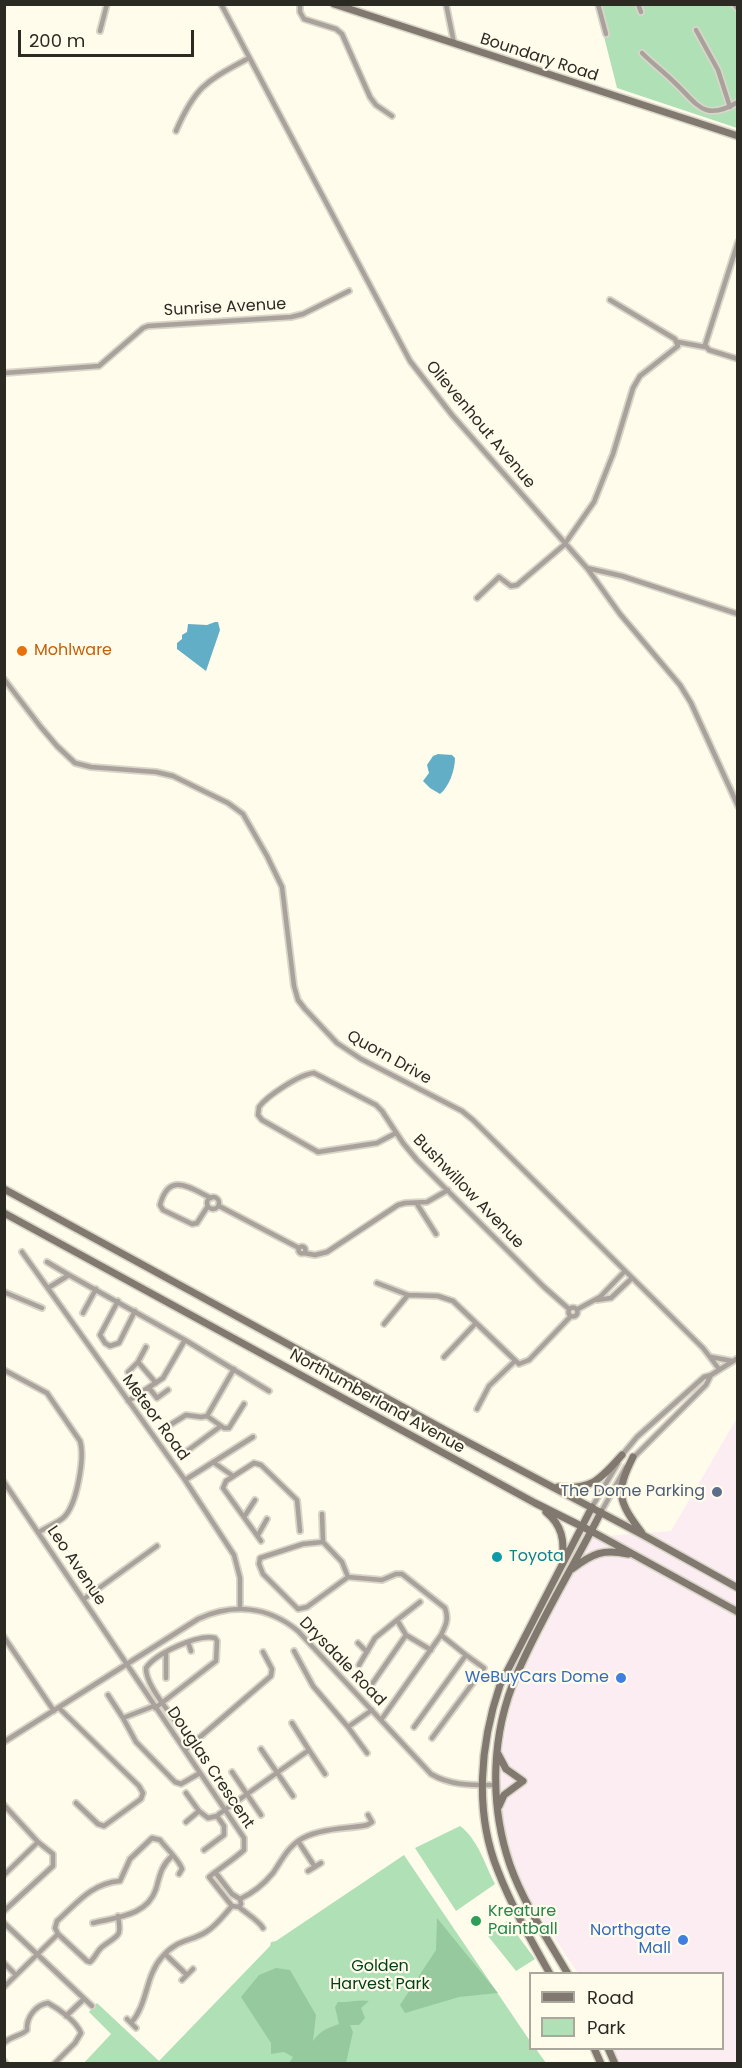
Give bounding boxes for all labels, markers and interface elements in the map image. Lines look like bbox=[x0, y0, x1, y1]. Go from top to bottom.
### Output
scale bar bbox=[21, 18, 196, 56]
text: 200 m bbox=[29, 28, 85, 53]
street label: Boundary Road bbox=[478, 30, 600, 86]
street label: Sunrise Avenue bbox=[163, 295, 287, 321]
street label: Olievenhout Avenue bbox=[421, 357, 539, 493]
place label: Mohlware bbox=[34, 641, 112, 661]
marker: Mohlware bbox=[15, 644, 29, 658]
street label: Quorn Drive bbox=[343, 1027, 435, 1089]
street label: Bushwillow Avenue bbox=[409, 1131, 527, 1253]
street label: Northumberland Avenue bbox=[286, 1346, 468, 1458]
street label: Meteor Road bbox=[117, 1371, 193, 1465]
place label: The Dome Parking bbox=[560, 1482, 705, 1502]
marker: The Dome Parking bbox=[710, 1485, 724, 1499]
street label: Leo Avenue bbox=[42, 1523, 110, 1609]
place label: Toyota bbox=[509, 1547, 564, 1567]
marker: Toyota bbox=[490, 1550, 504, 1564]
street label: Drysdale Road bbox=[295, 1614, 389, 1710]
place label: WeBuyCars Dome bbox=[465, 1668, 609, 1688]
marker: WeBuyCars Dome bbox=[614, 1671, 628, 1685]
street label: Douglas Crescent bbox=[162, 1704, 258, 1832]
place label: Kreature Paintball bbox=[488, 1902, 558, 1940]
marker: Kreature Paintball bbox=[469, 1914, 483, 1928]
place label: Northgate Mall bbox=[590, 1921, 671, 1959]
marker: Northgate Mall bbox=[676, 1933, 690, 1947]
park label: Golden Harvest Park bbox=[330, 1957, 430, 1995]
legend bbox=[529, 1972, 724, 2050]
text: Road bbox=[587, 1985, 634, 2010]
text: Park bbox=[587, 2015, 626, 2040]

